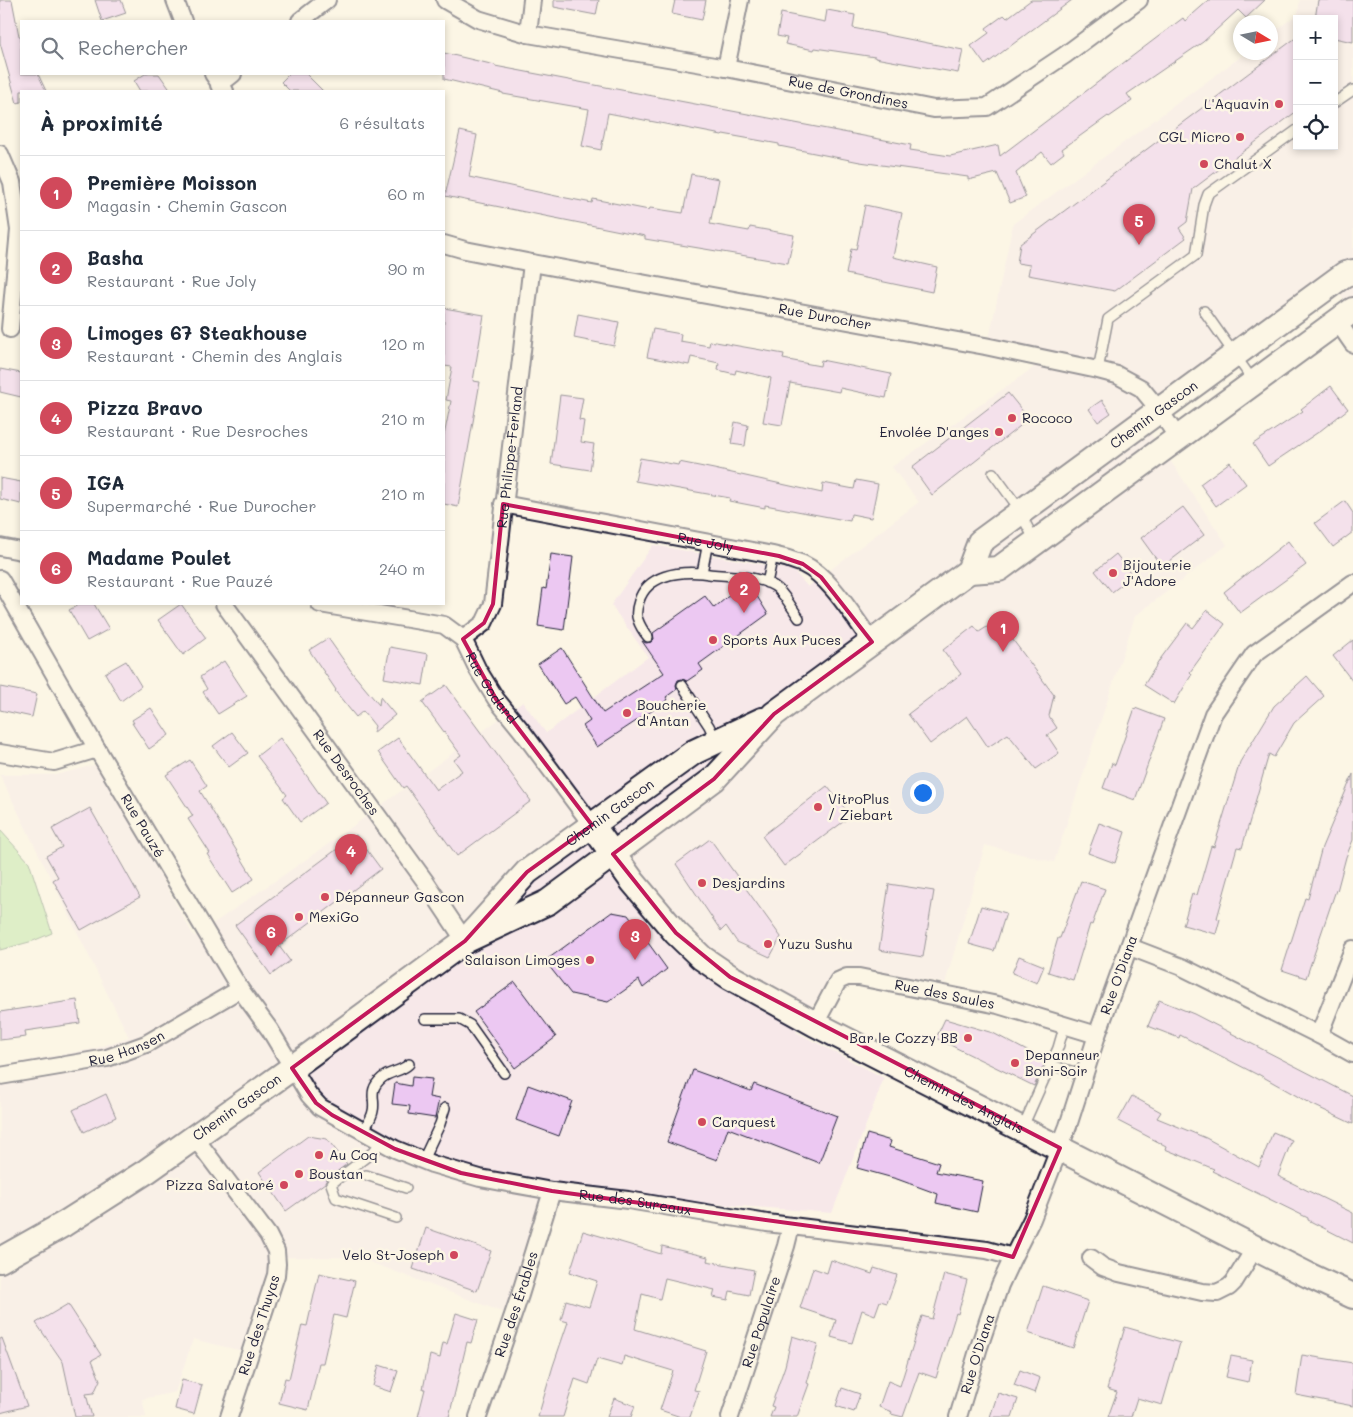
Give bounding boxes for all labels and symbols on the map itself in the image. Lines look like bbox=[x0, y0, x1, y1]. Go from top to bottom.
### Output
north arrow bbox=[1233, 15, 1278, 60]
street label: Rue de Grondines bbox=[787, 71, 910, 113]
place label: L'Aquavin bbox=[1204, 94, 1269, 113]
marker: L'Aquavin bbox=[1273, 98, 1285, 110]
place label: CGL Micro bbox=[1159, 127, 1230, 146]
marker: CGL Micro bbox=[1234, 131, 1246, 143]
place label: Chalut X bbox=[1214, 154, 1272, 173]
marker: Chalut X bbox=[1198, 158, 1210, 170]
pin: 5 bbox=[1123, 204, 1155, 245]
street label: Rue Durocher bbox=[777, 298, 873, 334]
street label: Chemin Gascon bbox=[1106, 376, 1201, 453]
street label: Rue Philippe-Ferland bbox=[492, 385, 527, 529]
place label: Rococo bbox=[1022, 408, 1072, 427]
marker: Rococo bbox=[1006, 412, 1018, 424]
place label: Envolée D'anges bbox=[879, 422, 989, 441]
marker: Envolée D'anges bbox=[993, 426, 1005, 438]
street label: Rue Joly bbox=[676, 527, 735, 556]
place label: Bijouterie J'Adore bbox=[1123, 555, 1191, 590]
marker: Bijouterie J'Adore bbox=[1107, 567, 1119, 579]
pin: 2 bbox=[728, 572, 760, 613]
pin: 1 bbox=[987, 611, 1019, 652]
place label: Sports Aux Puces bbox=[723, 630, 841, 649]
marker: Sports Aux Puces bbox=[707, 634, 719, 646]
street label: Rue Godard bbox=[462, 649, 522, 727]
place label: Boucherie d'Antan bbox=[637, 695, 706, 730]
marker: Boucherie d'Antan bbox=[621, 707, 633, 719]
street label: Rue Desroches bbox=[309, 725, 384, 819]
street label: Chemin Gascon bbox=[561, 774, 657, 850]
your location bbox=[910, 780, 936, 806]
place label: VitroPlus / Ziebart bbox=[828, 789, 893, 824]
street label: Rue Pauzé bbox=[117, 790, 170, 861]
marker: VitroPlus / Ziebart bbox=[812, 801, 824, 813]
pin: 4 bbox=[335, 834, 367, 875]
place label: Desjardins bbox=[712, 873, 785, 892]
marker: Desjardins bbox=[696, 877, 708, 889]
place label: Dépanneur Gascon bbox=[335, 887, 464, 906]
marker: Dépanneur Gascon bbox=[319, 891, 331, 903]
place label: MexiGo bbox=[309, 907, 359, 926]
marker: MexiGo bbox=[293, 911, 305, 923]
pin: 6 bbox=[255, 915, 287, 956]
pin: 3 bbox=[619, 919, 651, 960]
street label: Rue O'Diana bbox=[1095, 932, 1141, 1017]
place label: Yuzu Sushu bbox=[778, 934, 853, 953]
marker: Yuzu Sushu bbox=[762, 938, 774, 950]
place label: Salaison Limoges bbox=[465, 950, 580, 969]
marker: Salaison Limoges bbox=[584, 954, 596, 966]
street label: Rue des Saules bbox=[893, 974, 997, 1013]
street label: Rue Hansen bbox=[87, 1025, 168, 1070]
place label: Bar le Cozzy BB bbox=[849, 1028, 958, 1047]
marker: Bar le Cozzy BB bbox=[962, 1032, 974, 1044]
place label: Depanneur Boni-Soir bbox=[1025, 1045, 1100, 1080]
marker: Depanneur Boni-Soir bbox=[1009, 1057, 1021, 1069]
street label: Chemin des Anglais bbox=[901, 1061, 1027, 1138]
street label: Chemin Gascon bbox=[188, 1069, 285, 1145]
place label: Carquest bbox=[712, 1112, 776, 1131]
marker: Carquest bbox=[696, 1116, 708, 1128]
place label: Au Coq bbox=[329, 1145, 378, 1164]
marker: Au Coq bbox=[313, 1149, 325, 1161]
place label: Boustan bbox=[309, 1164, 363, 1183]
marker: Boustan bbox=[293, 1168, 305, 1180]
place label: Pizza Salvatoré bbox=[166, 1175, 274, 1194]
marker: Pizza Salvatoré bbox=[278, 1179, 290, 1191]
street label: Rue des Sureaux bbox=[578, 1184, 693, 1219]
place label: Velo St-Joseph bbox=[342, 1245, 444, 1264]
marker: Velo St-Joseph bbox=[448, 1249, 460, 1261]
street label: Rue des Érables bbox=[489, 1249, 542, 1360]
street label: Rue des Thuyas bbox=[233, 1272, 284, 1378]
street label: Rue Populaire bbox=[737, 1274, 784, 1370]
street label: Rue O'Diana bbox=[955, 1311, 999, 1396]

